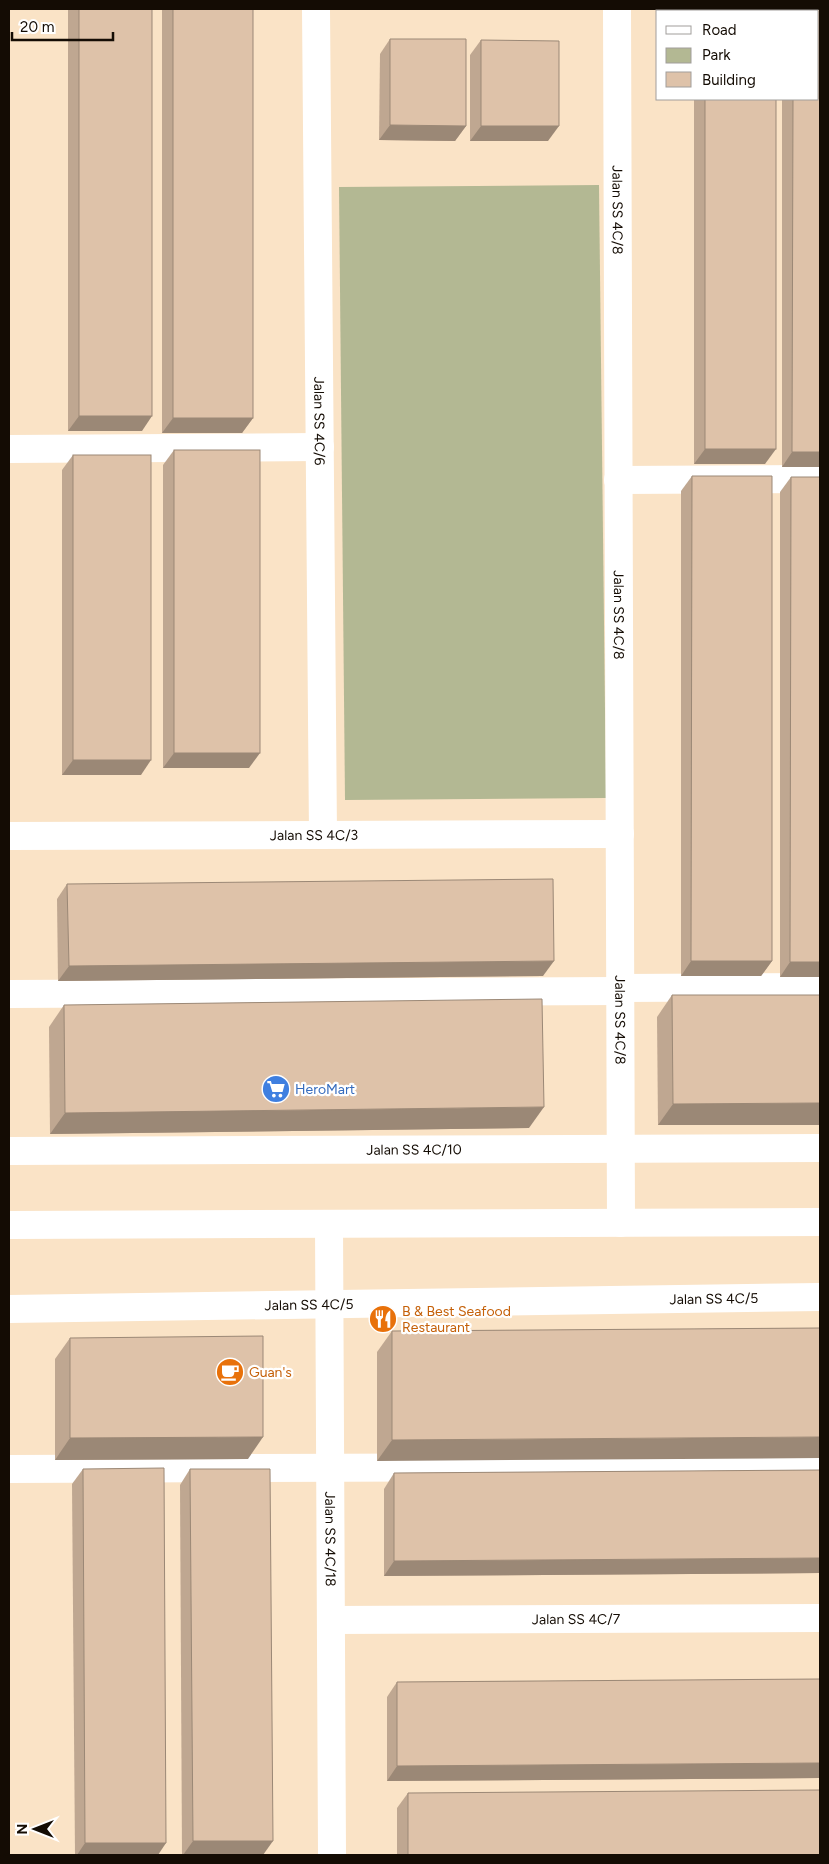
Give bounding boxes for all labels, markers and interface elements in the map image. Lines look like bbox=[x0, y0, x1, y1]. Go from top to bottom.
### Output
scale bar bbox=[12, 10, 114, 42]
legend bbox=[656, 10, 819, 100]
text: 20 m bbox=[20, 18, 54, 36]
text: Road bbox=[702, 21, 737, 39]
text: Park bbox=[702, 46, 731, 64]
text: Building bbox=[702, 71, 756, 89]
street label: Jalan SS 4C/8 bbox=[609, 165, 626, 255]
street label: Jalan SS 4C/6 bbox=[310, 377, 328, 466]
street label: Jalan SS 4C/8 bbox=[610, 570, 627, 660]
street label: Jalan SS 4C/3 bbox=[270, 827, 358, 844]
street label: Jalan SS 4C/8 bbox=[611, 975, 628, 1065]
supermarket icon: HeroMart bbox=[261, 1074, 291, 1104]
place label: HeroMart bbox=[295, 1081, 355, 1098]
street label: Jalan SS 4C/10 bbox=[366, 1141, 462, 1159]
street label: Jalan SS 4C/5 bbox=[669, 1290, 758, 1308]
street label: Jalan SS 4C/5 bbox=[264, 1296, 354, 1314]
place label: B & Best Seafood Restaurant bbox=[402, 1303, 511, 1336]
restaurant icon: B & Best Seafood Restaurant bbox=[368, 1304, 398, 1334]
cafe icon: Guan's bbox=[215, 1357, 245, 1387]
place label: Guan's bbox=[249, 1364, 292, 1381]
street label: Jalan SS 4C/18 bbox=[321, 1491, 339, 1587]
street label: Jalan SS 4C/7 bbox=[532, 1611, 621, 1628]
north arrow bbox=[10, 1804, 60, 1854]
text: N bbox=[14, 1824, 31, 1834]

